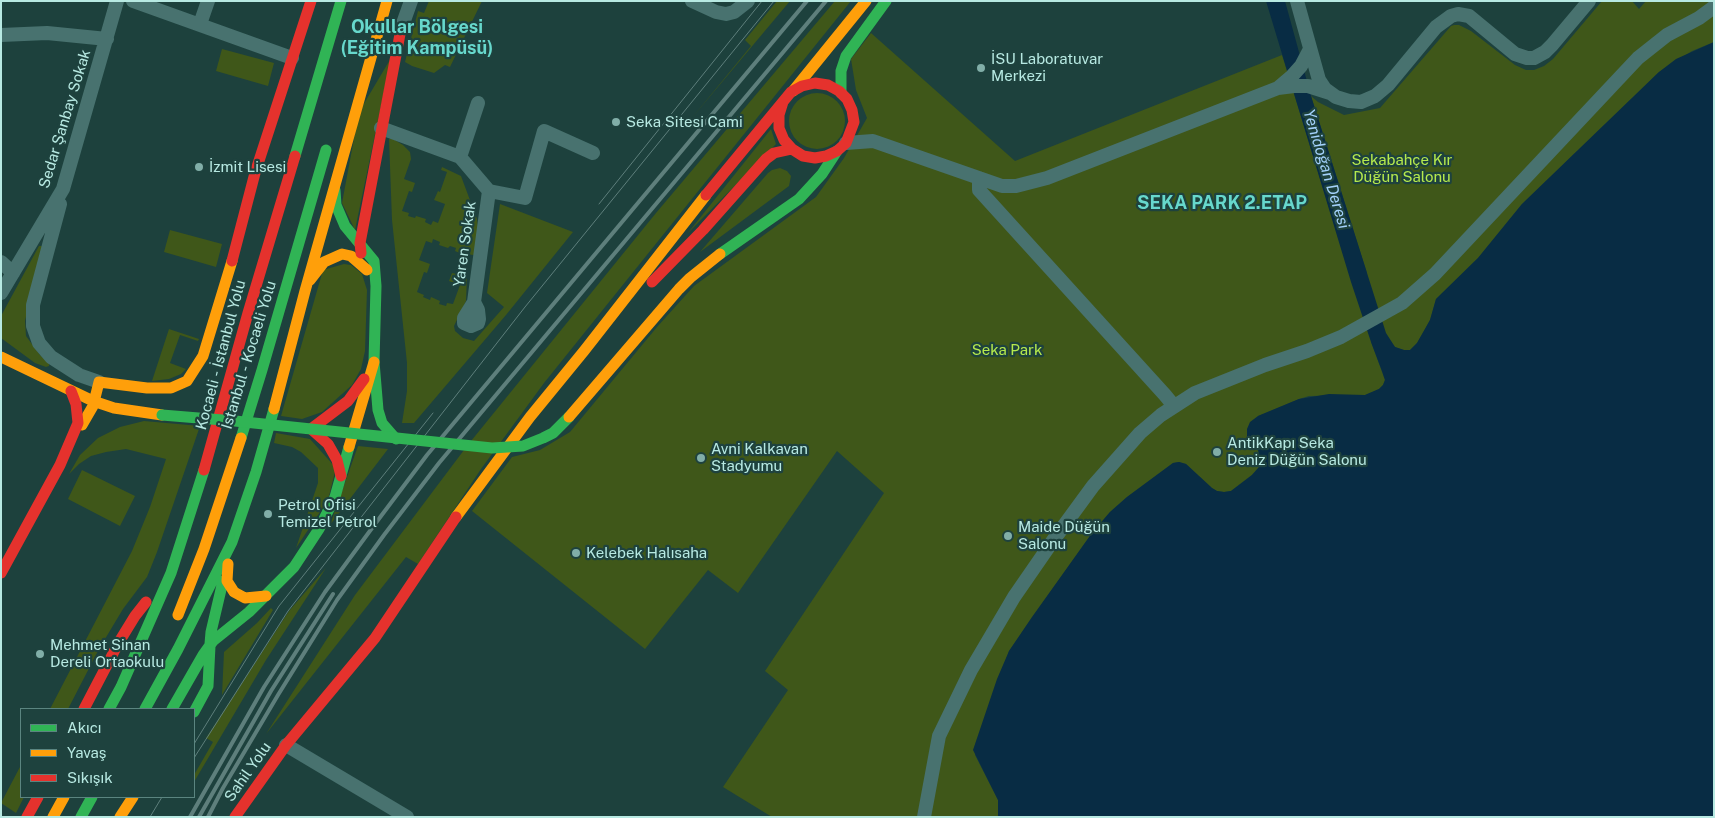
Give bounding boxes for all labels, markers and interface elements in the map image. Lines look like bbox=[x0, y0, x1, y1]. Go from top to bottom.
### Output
district label: Okullar Bölgesi (Eğitim Kampüsü) bbox=[341, 16, 493, 58]
street label: Sedar Şanbay Sokak bbox=[35, 47, 95, 191]
place label: İSU Laboratuvar Merkezi bbox=[991, 50, 1103, 85]
marker: İSU Laboratuvar Merkezi bbox=[975, 62, 987, 74]
water label: Yenidoğan Deresi bbox=[1299, 107, 1353, 231]
place label: Seka Sitesi Cami bbox=[626, 113, 743, 131]
marker: Seka Sitesi Cami bbox=[610, 116, 622, 128]
park label: Sekabahçe Kır Düğün Salonu bbox=[1352, 151, 1452, 186]
place label: İzmit Lisesi bbox=[209, 158, 286, 176]
marker: İzmit Lisesi bbox=[193, 161, 205, 173]
district label: SEKA PARK 2.ETAP bbox=[1137, 192, 1307, 214]
street label: Yaren Sokak bbox=[450, 200, 480, 288]
street label: Kocaeli - İstanbul Yolu bbox=[192, 278, 250, 432]
street label: İstanbul - Kocaeli Yolu bbox=[218, 279, 280, 431]
park label: Seka Park bbox=[972, 341, 1042, 359]
place label: AntikKapı Seka Deniz Düğün Salonu bbox=[1227, 434, 1367, 469]
place label: Avni Kalkavan Stadyumu bbox=[711, 440, 808, 475]
marker: AntikKapı Seka Deniz Düğün Salonu bbox=[1211, 446, 1223, 458]
marker: Avni Kalkavan Stadyumu bbox=[695, 452, 707, 464]
place label: Petrol Ofisi Temizel Petrol bbox=[278, 496, 377, 531]
marker: Petrol Ofisi Temizel Petrol bbox=[262, 508, 274, 520]
place label: Maide Düğün Salonu bbox=[1018, 518, 1110, 553]
marker: Maide Düğün Salonu bbox=[1002, 530, 1014, 542]
place label: Kelebek Halısaha bbox=[586, 544, 707, 562]
marker: Kelebek Halısaha bbox=[570, 547, 582, 559]
place label: Mehmet Sinan Dereli Ortaokulu bbox=[50, 636, 164, 671]
marker: Mehmet Sinan Dereli Ortaokulu bbox=[34, 648, 46, 660]
legend bbox=[20, 708, 195, 798]
text: Akıcı bbox=[67, 719, 101, 736]
street label: Sahil Yolu bbox=[221, 739, 275, 805]
text: Yavaş bbox=[67, 744, 106, 761]
text: Sıkışık bbox=[67, 769, 113, 786]

